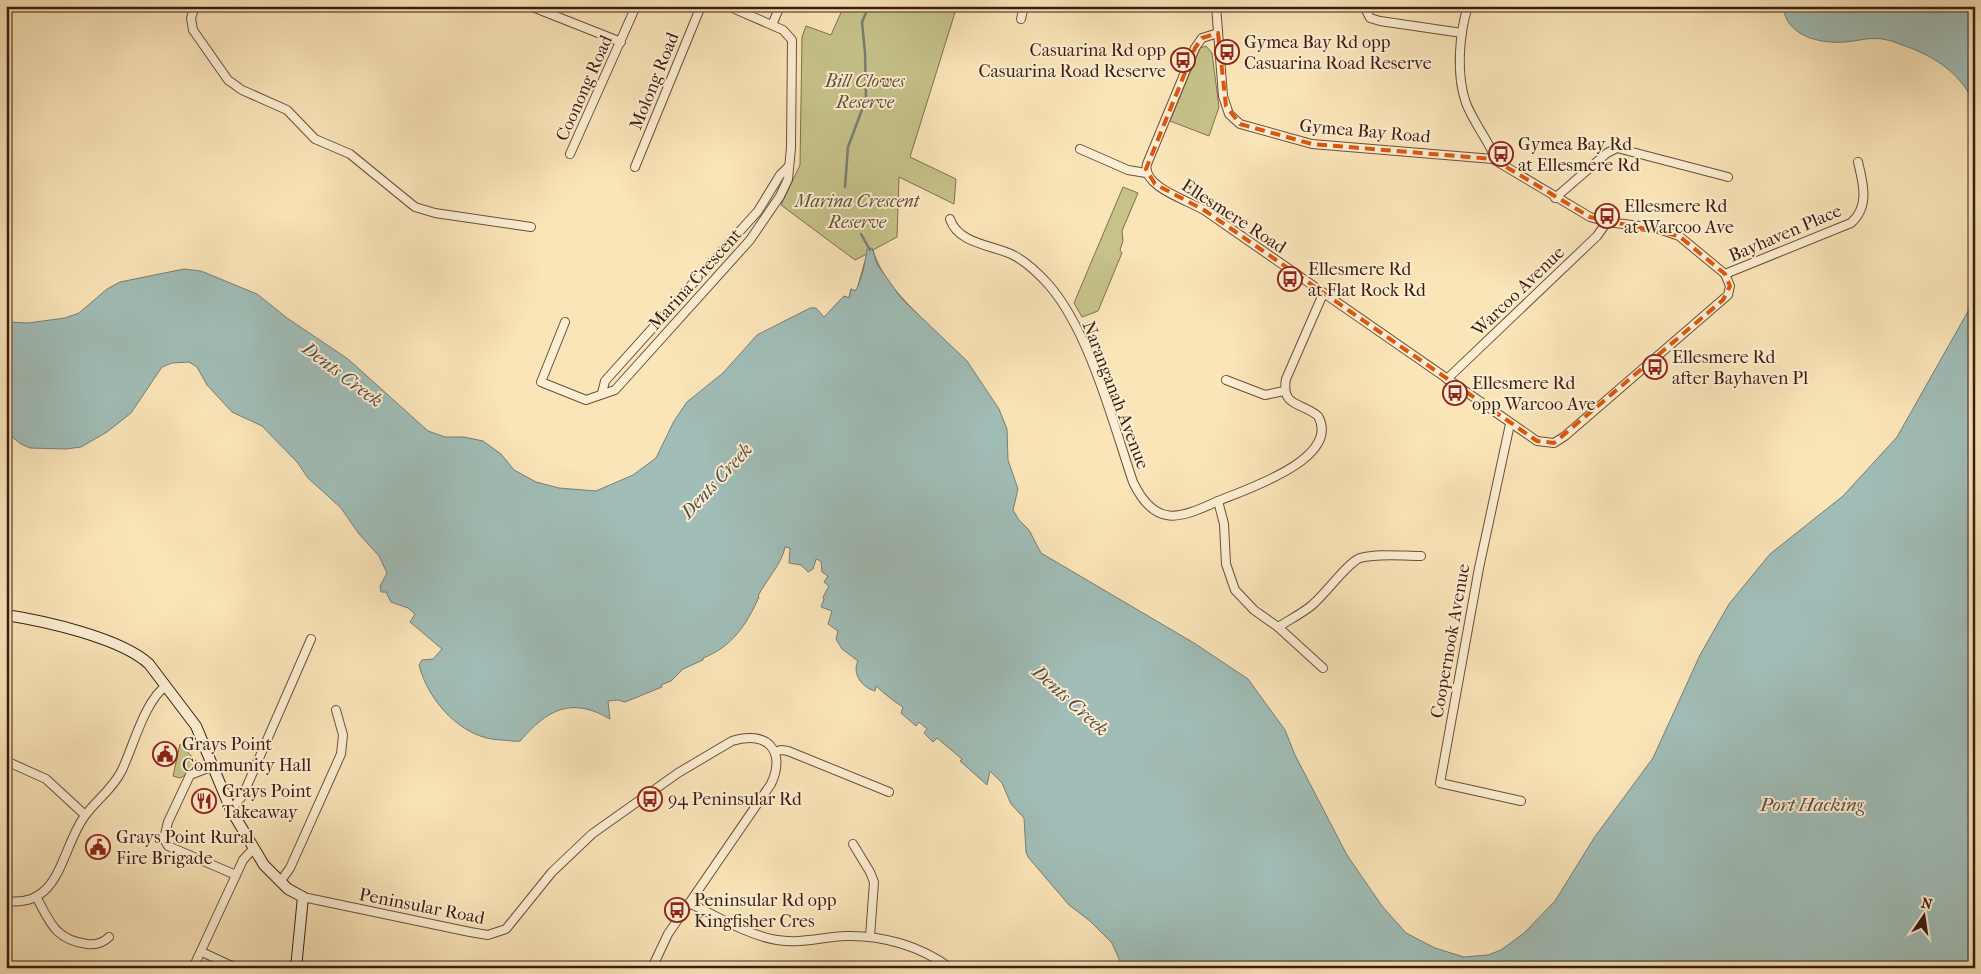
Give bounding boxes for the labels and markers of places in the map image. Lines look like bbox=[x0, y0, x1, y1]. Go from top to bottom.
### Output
place label: Gymea Bay Rd opp Casuarina Road Reserve bbox=[1244, 32, 1432, 74]
bus stop icon: Gymea Bay Rd opp Casuarina Road Reserve bbox=[1214, 39, 1240, 65]
place label: Casuarina Rd opp Casuarina Road Reserve bbox=[978, 40, 1166, 82]
bus stop icon: Casuarina Rd opp Casuarina Road Reserve bbox=[1170, 47, 1196, 73]
place label: Gymea Bay Rd at Ellesmere Rd bbox=[1518, 134, 1640, 176]
bus stop icon: Gymea Bay Rd at Ellesmere Rd bbox=[1488, 141, 1514, 167]
place label: Ellesmere Rd at Warcoo Ave bbox=[1624, 196, 1734, 238]
bus stop icon: Ellesmere Rd at Warcoo Ave bbox=[1594, 203, 1620, 229]
place label: Ellesmere Rd at Flat Rock Rd bbox=[1308, 259, 1426, 301]
bus stop icon: Ellesmere Rd at Flat Rock Rd bbox=[1277, 266, 1303, 292]
place label: Ellesmere Rd after Bayhaven Pl bbox=[1672, 347, 1808, 389]
bus stop icon: Ellesmere Rd after Bayhaven Pl bbox=[1642, 354, 1668, 380]
place label: Ellesmere Rd opp Warcoo Ave bbox=[1472, 373, 1596, 415]
bus stop icon: Ellesmere Rd opp Warcoo Ave bbox=[1442, 380, 1468, 406]
place label: Grays Point Community Hall bbox=[182, 734, 311, 776]
public building icon: Grays Point Community Hall bbox=[152, 741, 178, 767]
place label: Grays Point Takeaway bbox=[222, 781, 313, 823]
bus stop icon: 94 Peninsular Rd bbox=[637, 786, 663, 812]
restaurant icon: Grays Point Takeaway bbox=[191, 788, 217, 814]
place label: 94 Peninsular Rd bbox=[668, 789, 802, 810]
place label: Grays Point Rural Fire Brigade bbox=[116, 827, 254, 869]
public building icon: Grays Point Rural Fire Brigade bbox=[85, 834, 111, 860]
place label: Peninsular Rd opp Kingfisher Cres bbox=[694, 890, 837, 932]
bus stop icon: Peninsular Rd opp Kingfisher Cres bbox=[664, 897, 690, 923]

